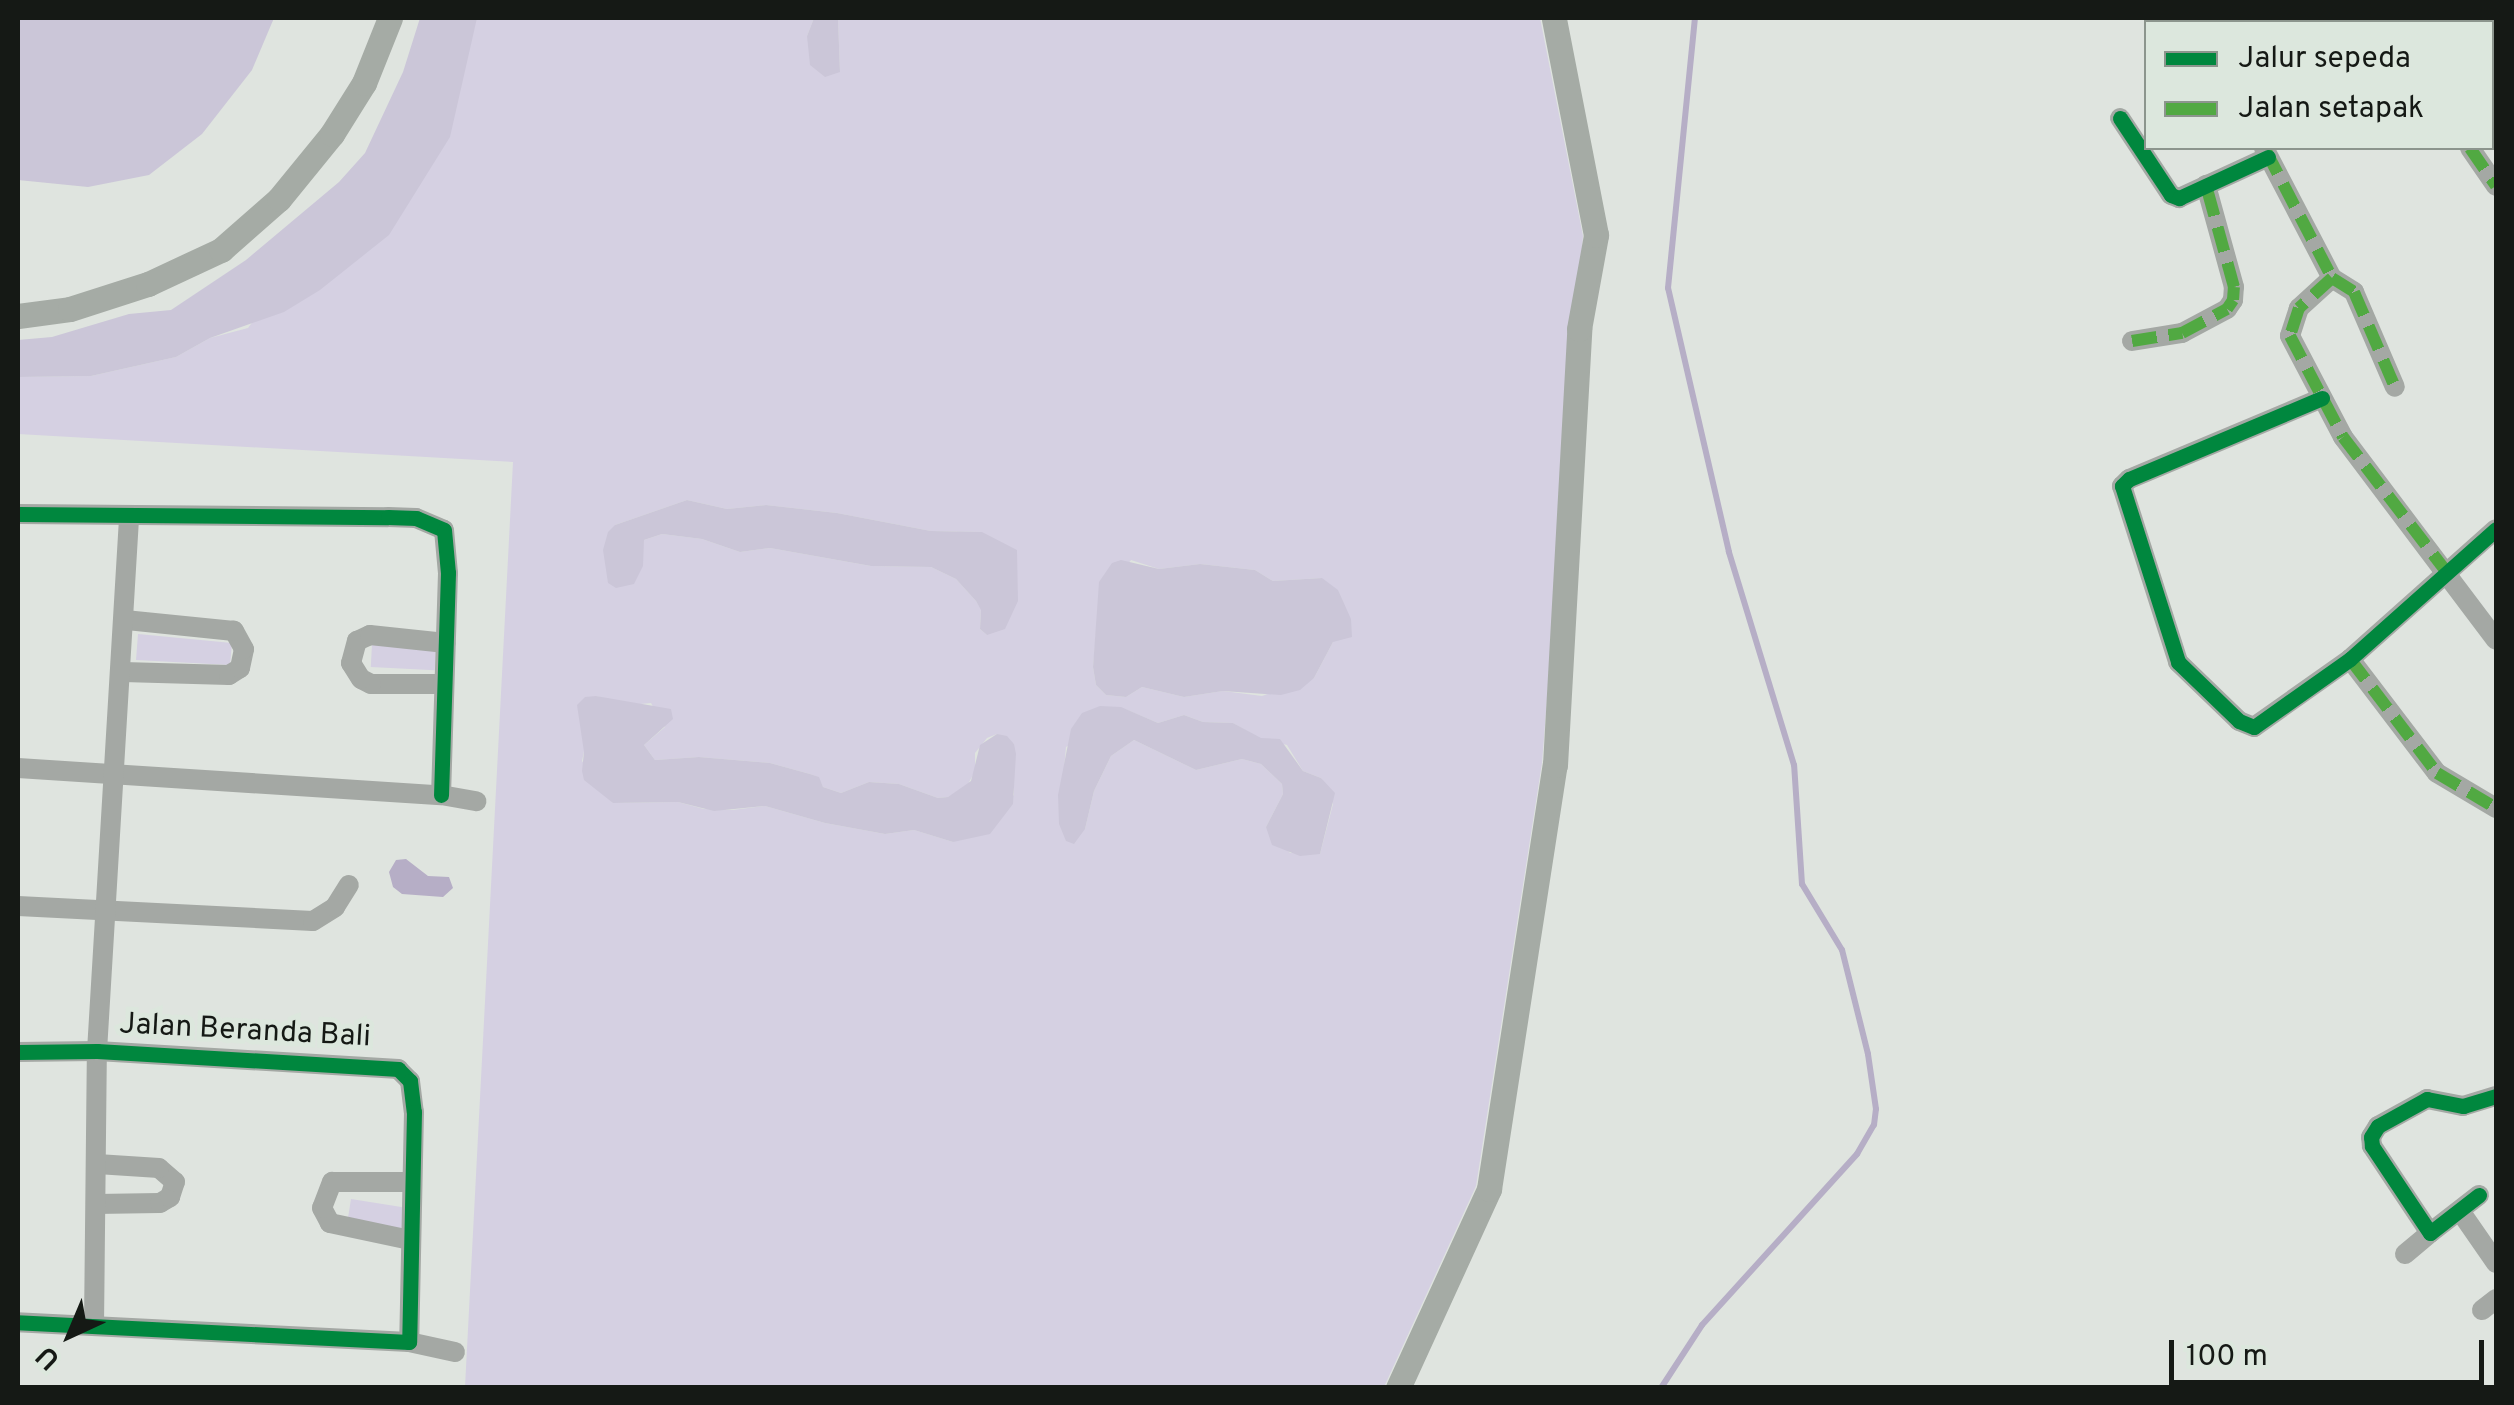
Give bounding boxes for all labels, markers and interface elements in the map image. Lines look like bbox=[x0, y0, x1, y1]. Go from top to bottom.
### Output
legend bbox=[2144, 20, 2494, 150]
text: Jalur sepeda bbox=[2238, 41, 2411, 78]
text: Jalan setapak bbox=[2238, 91, 2424, 128]
street label: Jalan Beranda Bali bbox=[118, 1007, 372, 1057]
north arrow bbox=[20, 1285, 120, 1385]
scale bar bbox=[2174, 1320, 2489, 1382]
text: U bbox=[29, 1337, 69, 1376]
text: 100 m bbox=[2186, 1339, 2268, 1376]

